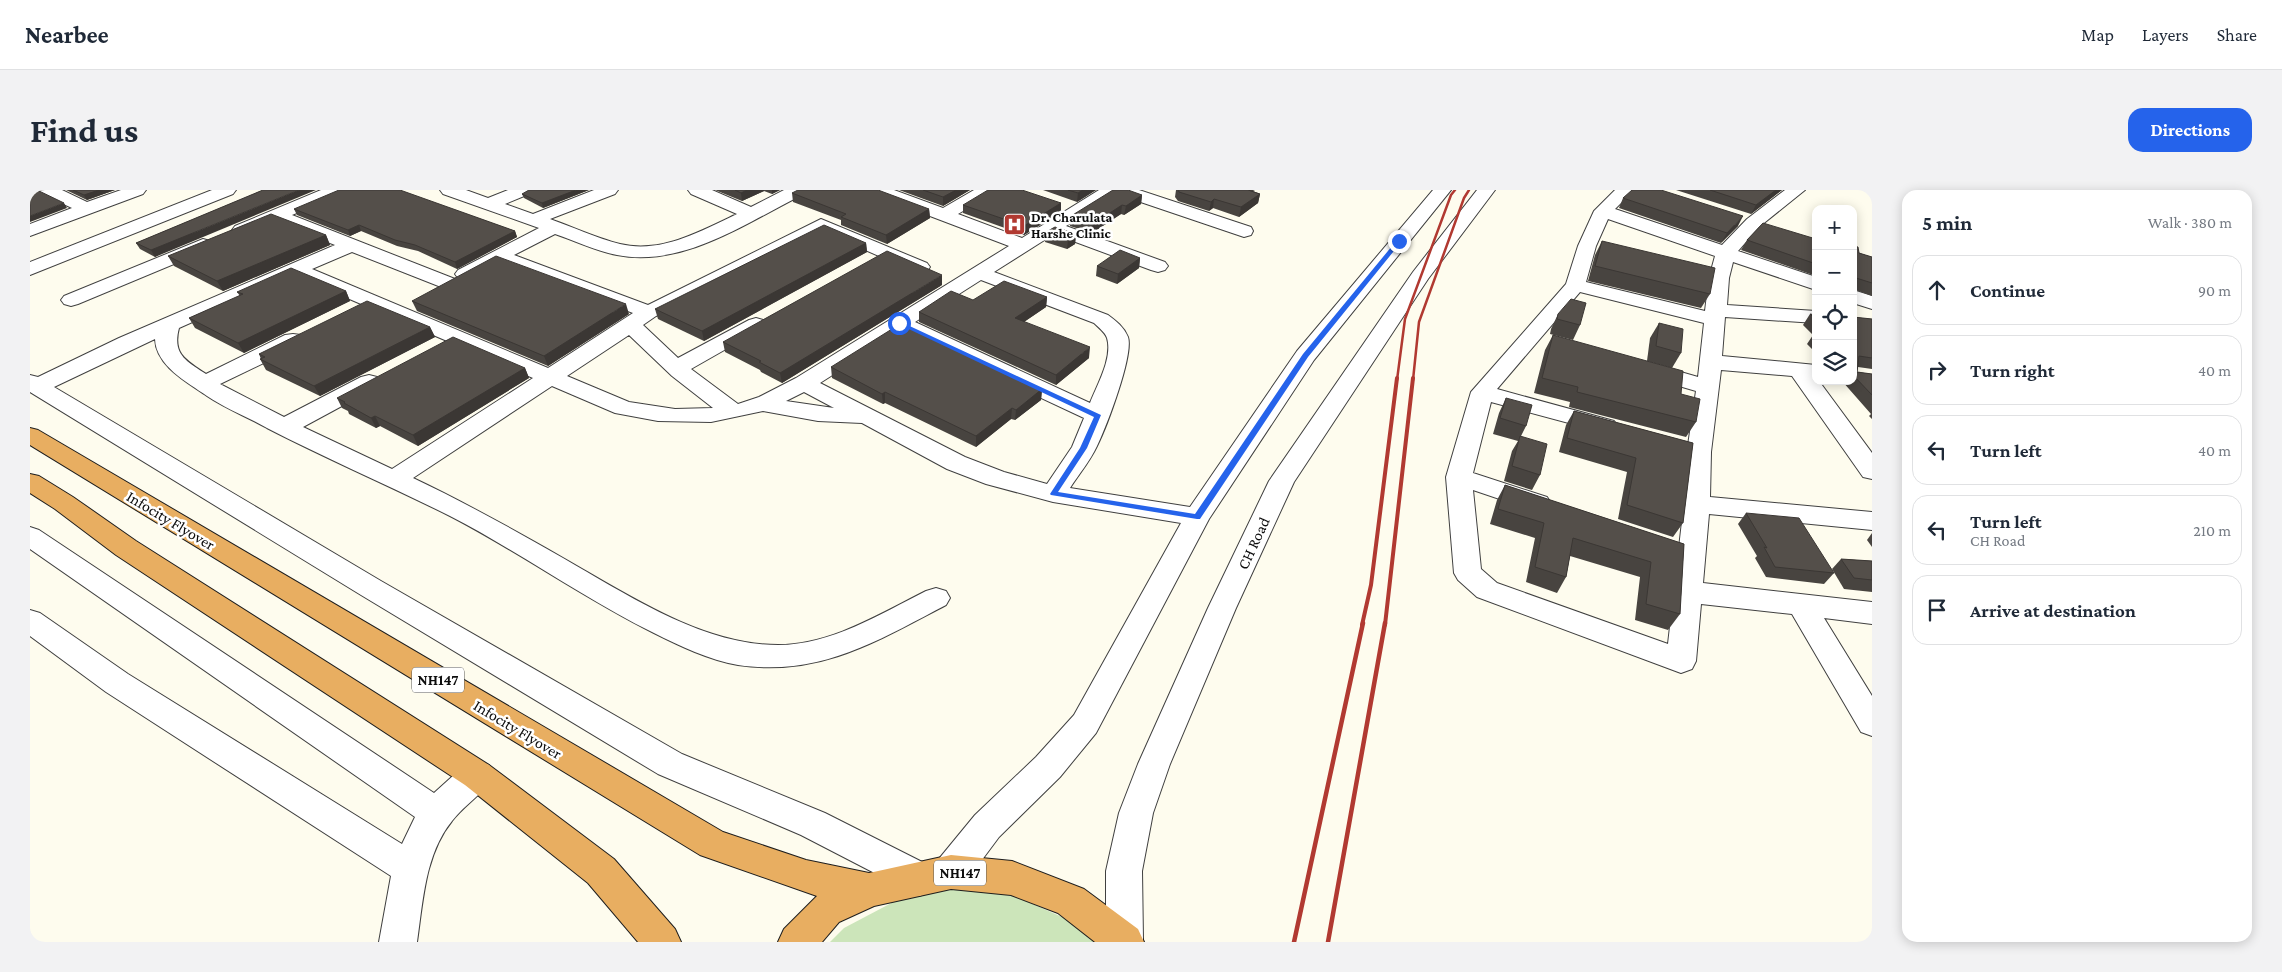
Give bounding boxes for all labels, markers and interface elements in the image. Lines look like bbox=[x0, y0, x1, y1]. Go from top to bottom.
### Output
text: Nearbee bbox=[25, 21, 109, 48]
text: Map bbox=[2081, 25, 2114, 45]
text: Layers bbox=[2142, 25, 2189, 45]
text: Share bbox=[2217, 25, 2257, 45]
button: Directions bbox=[2128, 108, 2252, 152]
text: Find us bbox=[30, 111, 138, 150]
map controls bbox=[1812, 205, 1857, 385]
button: + bbox=[1812, 205, 1857, 250]
place label: Dr. Charulata Harshe Clinic bbox=[1031, 209, 1112, 241]
text: 5 min bbox=[1922, 211, 1972, 235]
hospital icon: Dr. Charulata Harshe Clinic bbox=[1003, 213, 1027, 237]
text: Walk · 380 m bbox=[2148, 214, 2232, 231]
route end bbox=[1388, 230, 1411, 253]
button: − bbox=[1812, 250, 1857, 295]
icon: ahead bbox=[1923, 276, 1951, 304]
text: Continue bbox=[1970, 280, 2045, 301]
text: 90 m bbox=[2198, 282, 2231, 299]
button: locate bbox=[1812, 295, 1857, 340]
route start bbox=[888, 312, 911, 335]
button: layers bbox=[1812, 340, 1857, 385]
icon: right bbox=[1923, 356, 1951, 384]
text: Turn right bbox=[1970, 360, 2055, 381]
text: 40 m bbox=[2198, 362, 2231, 379]
icon: left bbox=[1923, 436, 1951, 464]
text: Turn left bbox=[1970, 440, 2042, 461]
text: 40 m bbox=[2198, 442, 2231, 459]
street label: Infocity Flyover bbox=[123, 487, 218, 554]
text: Turn left bbox=[1970, 511, 2042, 532]
street label: CH Road bbox=[1234, 514, 1273, 572]
icon: left bbox=[1923, 516, 1951, 544]
text: 210 m bbox=[2193, 522, 2231, 539]
text: CH Road bbox=[1970, 532, 2025, 549]
icon: arrive bbox=[1923, 596, 1951, 624]
text: Arrive at destination bbox=[1970, 600, 2136, 621]
road number: NH147 bbox=[412, 668, 464, 692]
street label: Infocity Flyover bbox=[470, 696, 565, 763]
road number: NH147 bbox=[934, 860, 986, 886]

